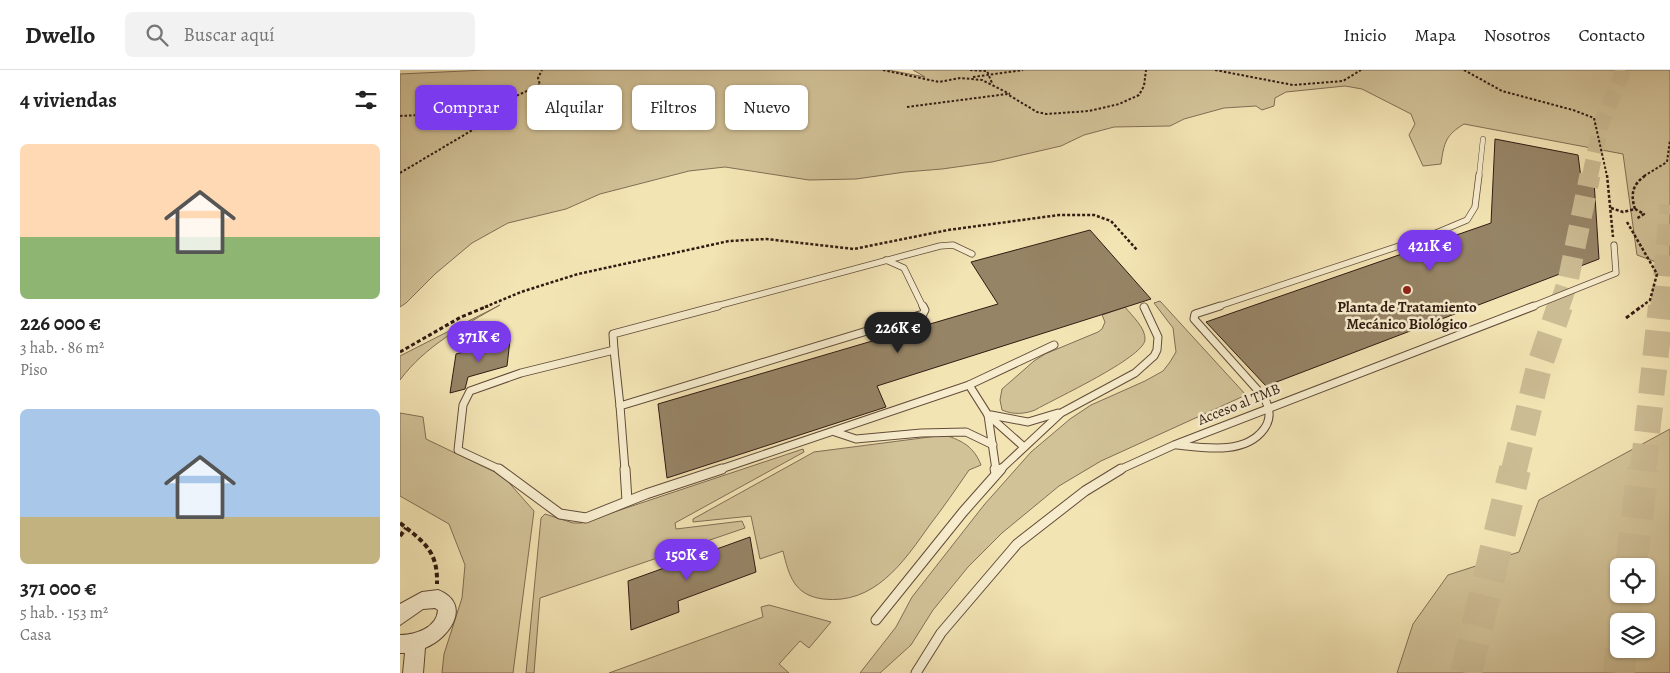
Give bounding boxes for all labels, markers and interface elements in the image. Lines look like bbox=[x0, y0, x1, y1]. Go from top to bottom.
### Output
search box bbox=[125, 12, 475, 57]
text: Dwello bbox=[25, 19, 95, 51]
icon: search bbox=[143, 21, 171, 49]
text: Buscar aquí bbox=[183, 22, 275, 48]
text: Inicio bbox=[1343, 23, 1386, 47]
text: Mapa bbox=[1414, 23, 1456, 47]
text: Nosotros bbox=[1484, 23, 1550, 47]
text: Contacto bbox=[1578, 23, 1645, 47]
chip: Comprar bbox=[415, 85, 517, 130]
chip: Alquilar bbox=[527, 85, 622, 130]
chip: Filtros bbox=[632, 85, 715, 130]
chip: Nuevo bbox=[725, 85, 808, 130]
text: 4 viviendas bbox=[20, 86, 117, 114]
icon: filters bbox=[352, 86, 380, 114]
icon: home bbox=[155, 177, 245, 267]
pin: 421K € bbox=[1389, 230, 1471, 272]
text: 421K € bbox=[1408, 235, 1452, 257]
marker: Planta de Tratamiento Mecánico Biológico bbox=[1401, 284, 1413, 296]
place label: Planta de Tratamiento Mecánico Biológico bbox=[1337, 297, 1477, 334]
text: 226 000 € bbox=[20, 309, 101, 337]
pin: 226K € bbox=[857, 312, 939, 354]
text: 226K € bbox=[875, 317, 921, 339]
pin: 371K € bbox=[438, 320, 520, 363]
text: 371K € bbox=[458, 326, 500, 348]
text: 3 hab. · 86 m² bbox=[20, 337, 104, 359]
text: Piso bbox=[20, 359, 48, 381]
street label: Acceso al TMB bbox=[1194, 378, 1283, 430]
icon: home bbox=[155, 442, 245, 532]
pin: 150K € bbox=[646, 538, 728, 581]
text: 150K € bbox=[665, 544, 709, 566]
map controls bbox=[1610, 558, 1655, 658]
button: locate bbox=[1610, 558, 1655, 603]
text: 371 000 € bbox=[20, 574, 97, 602]
text: 5 hab. · 153 m² bbox=[20, 602, 108, 624]
button: layers bbox=[1610, 613, 1655, 658]
text: Casa bbox=[20, 624, 51, 646]

